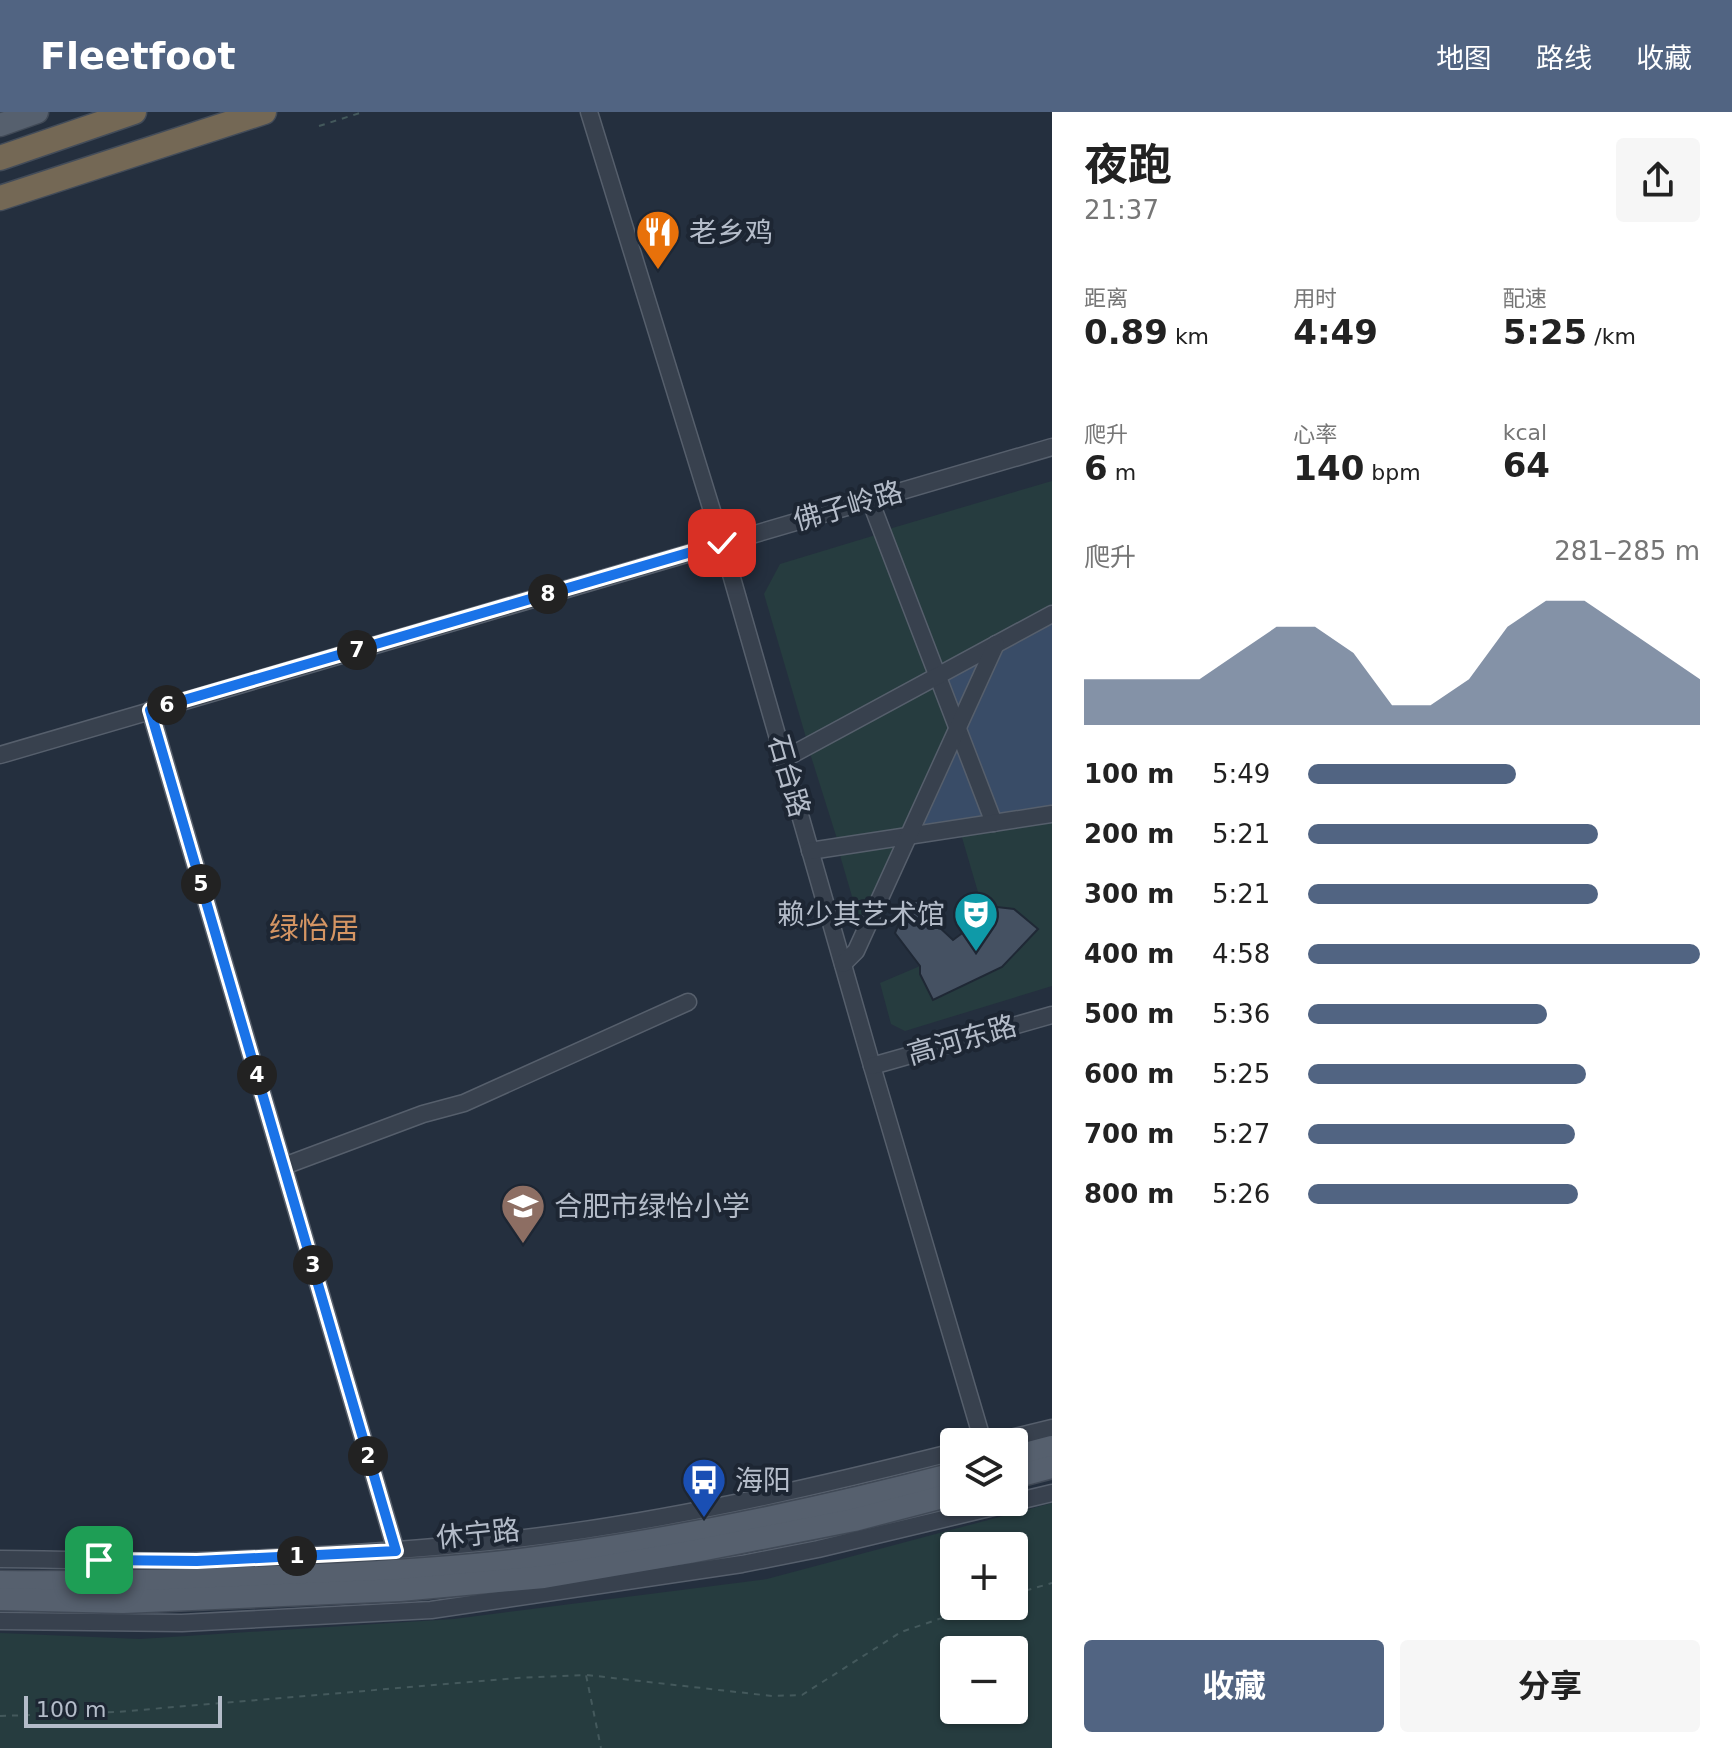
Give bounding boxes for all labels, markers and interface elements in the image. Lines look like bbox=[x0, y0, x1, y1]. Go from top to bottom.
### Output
text: Fleetfoot bbox=[40, 34, 236, 78]
text: 地图 bbox=[1436, 42, 1492, 75]
text: 路线 bbox=[1536, 42, 1592, 75]
text: 收藏 bbox=[1636, 42, 1692, 75]
button: share bbox=[1616, 138, 1700, 222]
text: 夜跑 bbox=[1084, 139, 1172, 190]
text: 21:37 bbox=[1084, 195, 1159, 225]
restaurant icon: 老乡鸡 bbox=[634, 208, 682, 271]
place label: 老乡鸡 bbox=[689, 216, 773, 249]
text: 距离 bbox=[1084, 286, 1128, 311]
text: 用时 bbox=[1293, 286, 1337, 311]
text: 配速 bbox=[1503, 286, 1547, 311]
text: 0.89 bbox=[1084, 312, 1168, 352]
text: 4:49 bbox=[1293, 312, 1378, 352]
text: 5:25 bbox=[1503, 312, 1587, 352]
text: km bbox=[1168, 324, 1209, 349]
text: /km bbox=[1587, 324, 1636, 349]
text: kcal bbox=[1503, 420, 1547, 445]
text: 爬升 bbox=[1084, 422, 1128, 447]
text: 心率 bbox=[1293, 422, 1337, 447]
text: 64 bbox=[1503, 445, 1550, 485]
text: 6 bbox=[1084, 448, 1108, 488]
text: 140 bbox=[1293, 448, 1364, 488]
text: m bbox=[1108, 460, 1136, 485]
text: bpm bbox=[1364, 460, 1421, 485]
street label: 佛子岭路 bbox=[790, 475, 906, 537]
pin bbox=[688, 509, 756, 577]
icon: check bbox=[700, 521, 744, 565]
text: 281–285 m bbox=[1554, 536, 1700, 566]
text: 爬升 bbox=[1084, 542, 1136, 572]
pin: 8 bbox=[528, 574, 568, 614]
text: 8 bbox=[540, 581, 556, 606]
pin: 7 bbox=[337, 630, 377, 670]
text: 7 bbox=[349, 637, 365, 662]
pin: 6 bbox=[147, 685, 187, 725]
text: 6 bbox=[159, 692, 175, 717]
street label: 石台路 bbox=[762, 731, 816, 821]
text: 100 m bbox=[1084, 759, 1174, 789]
text: 5:49 bbox=[1212, 759, 1270, 789]
text: 200 m bbox=[1084, 819, 1174, 849]
text: 5:21 bbox=[1212, 819, 1270, 849]
pin: 5 bbox=[181, 864, 221, 904]
text: 5 bbox=[193, 871, 209, 896]
text: 300 m bbox=[1084, 879, 1174, 909]
text: 5:21 bbox=[1212, 879, 1270, 909]
theatre icon: 赖少其艺术馆 bbox=[952, 890, 1000, 953]
place label: 赖少其艺术馆 bbox=[777, 898, 945, 931]
district label: 绿怡居 bbox=[269, 911, 359, 946]
text: 400 m bbox=[1084, 939, 1174, 969]
text: 4:58 bbox=[1212, 939, 1270, 969]
text: 500 m bbox=[1084, 999, 1174, 1029]
text: 5:36 bbox=[1212, 999, 1270, 1029]
street label: 高河东路 bbox=[904, 1009, 1020, 1071]
pin: 4 bbox=[237, 1055, 277, 1095]
text: 600 m bbox=[1084, 1059, 1174, 1089]
text: 5:25 bbox=[1212, 1059, 1270, 1089]
text: 4 bbox=[249, 1062, 265, 1087]
text: 700 m bbox=[1084, 1119, 1174, 1149]
text: 5:27 bbox=[1212, 1119, 1270, 1149]
text: 800 m bbox=[1084, 1179, 1174, 1209]
text: 5:26 bbox=[1212, 1179, 1270, 1209]
school or university icon: 合肥市绿怡小学 bbox=[499, 1182, 547, 1245]
place label: 合肥市绿怡小学 bbox=[554, 1190, 750, 1223]
pin: 3 bbox=[293, 1245, 333, 1285]
text: 3 bbox=[305, 1252, 321, 1277]
map controls bbox=[940, 1428, 1028, 1724]
button: layers bbox=[940, 1428, 1028, 1516]
pin: 2 bbox=[348, 1436, 388, 1476]
text: 2 bbox=[360, 1443, 376, 1468]
bus stop icon: 海阳 bbox=[680, 1456, 728, 1519]
place label: 海阳 bbox=[735, 1464, 791, 1497]
street label: 休宁路 bbox=[434, 1513, 522, 1555]
pin bbox=[65, 1526, 133, 1594]
button: + bbox=[940, 1532, 1028, 1620]
pin: 1 bbox=[277, 1536, 317, 1576]
icon: arrive bbox=[77, 1538, 121, 1582]
text: 1 bbox=[289, 1543, 305, 1568]
button: − bbox=[940, 1636, 1028, 1724]
button: 收藏 bbox=[1084, 1640, 1384, 1732]
button: 分享 bbox=[1400, 1640, 1700, 1732]
scale bar bbox=[24, 1692, 222, 1728]
text: 100 m bbox=[36, 1697, 106, 1722]

